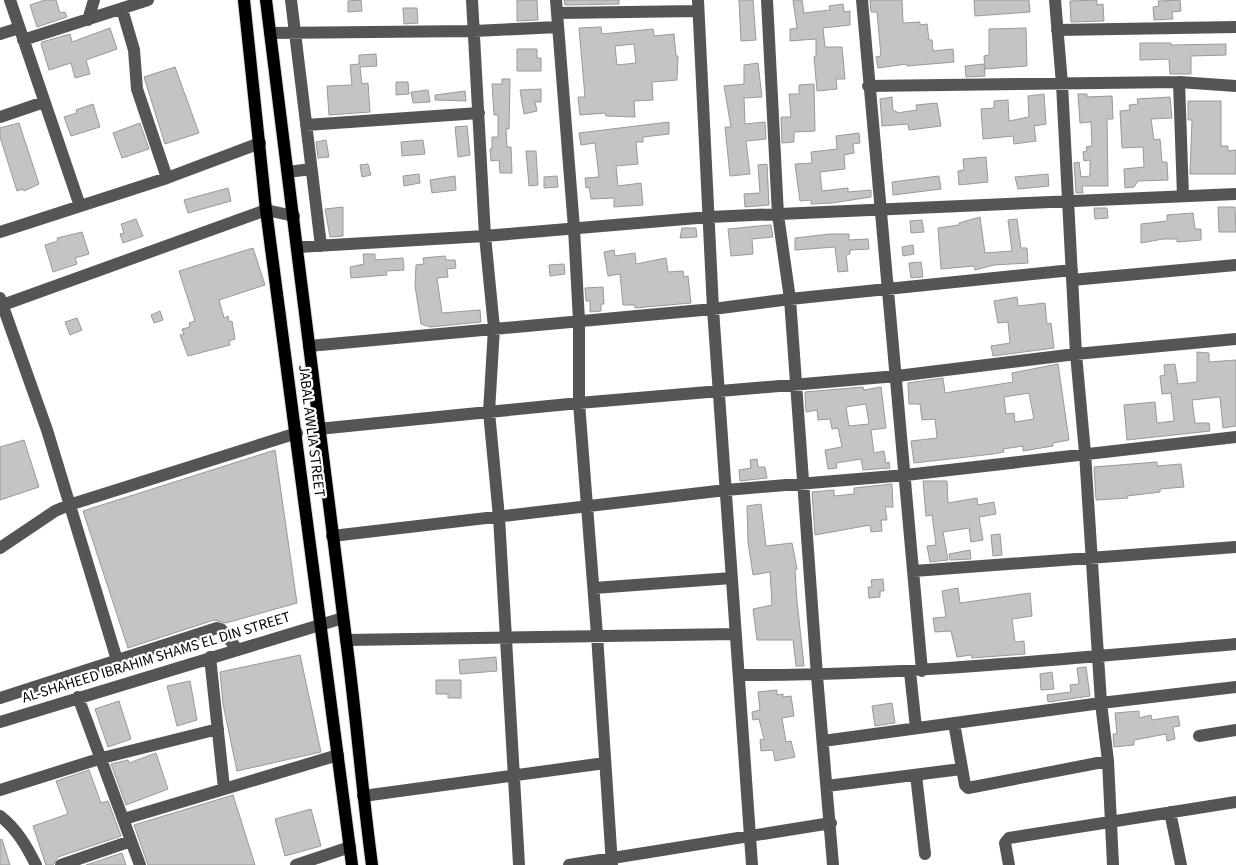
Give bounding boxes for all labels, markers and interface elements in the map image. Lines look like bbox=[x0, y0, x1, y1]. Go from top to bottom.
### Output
street label: JABAL AWLIA STREET bbox=[293, 364, 330, 498]
street label: AL-SHAHEED IBRAHIM SHAMS EL DIN STREET bbox=[19, 607, 293, 708]

